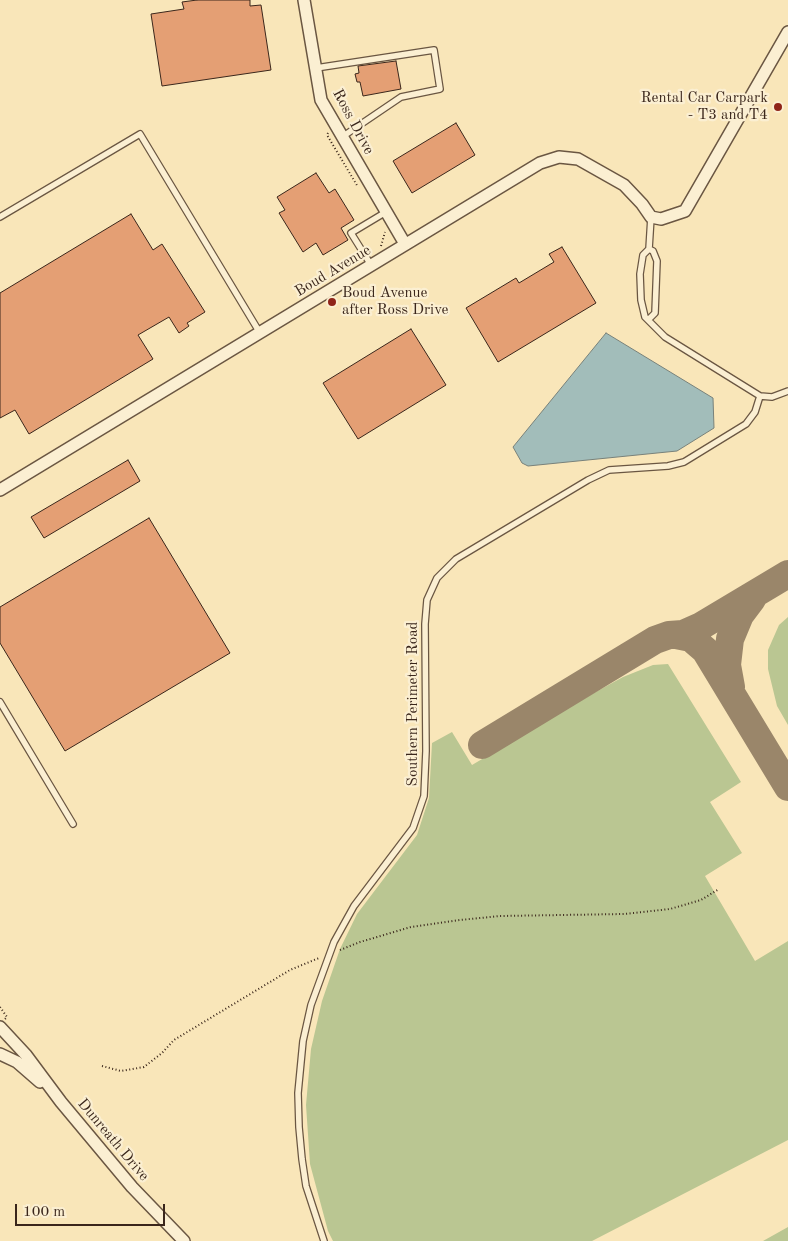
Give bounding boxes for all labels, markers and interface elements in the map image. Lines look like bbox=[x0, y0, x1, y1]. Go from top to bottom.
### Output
street label: Ross Drive bbox=[328, 86, 378, 158]
place label: Rental Car Carpark - T3 and T4 bbox=[641, 89, 768, 124]
marker: Rental Car Carpark - T3 and T4 bbox=[772, 101, 784, 113]
street label: Boud Avenue bbox=[292, 241, 374, 301]
place label: Boud Avenue after Ross Drive bbox=[342, 284, 448, 319]
marker: Boud Avenue after Ross Drive bbox=[326, 296, 338, 308]
street label: Southern Perimeter Road bbox=[404, 622, 422, 786]
street label: Dunreath Drive bbox=[73, 1095, 153, 1185]
scale bar bbox=[18, 1194, 168, 1226]
text: 100 m bbox=[23, 1205, 65, 1220]

